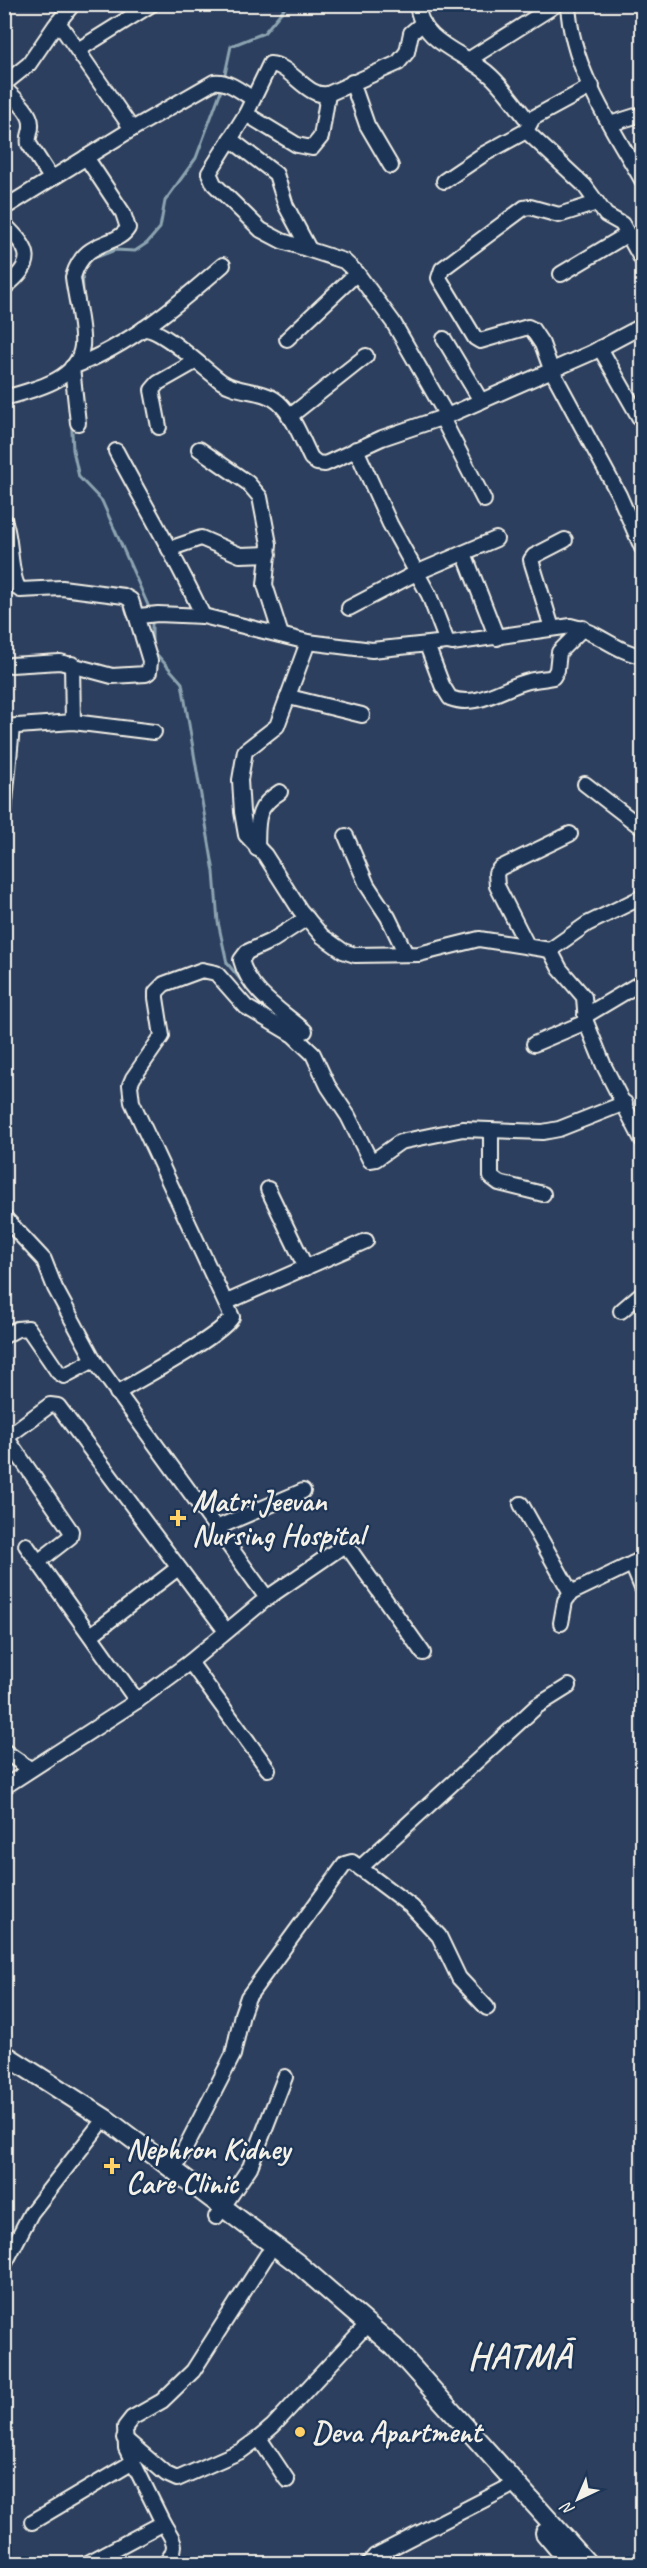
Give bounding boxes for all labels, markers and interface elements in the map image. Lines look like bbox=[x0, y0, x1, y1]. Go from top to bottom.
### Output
place label: Matri Jeevan Nursing Hospital bbox=[192, 1482, 370, 1554]
marker: Matri Jeevan Nursing Hospital bbox=[169, 1509, 187, 1527]
place label: Nephron Kidney Care Clinic bbox=[126, 2130, 293, 2202]
marker: Nephron Kidney Care Clinic bbox=[103, 2157, 121, 2175]
district label: HATMĀ bbox=[468, 2333, 577, 2379]
place label: Deva Apartment bbox=[312, 2413, 485, 2451]
marker: Deva Apartment bbox=[293, 2425, 307, 2439]
north arrow bbox=[548, 2469, 608, 2529]
text: N bbox=[556, 2496, 579, 2520]

